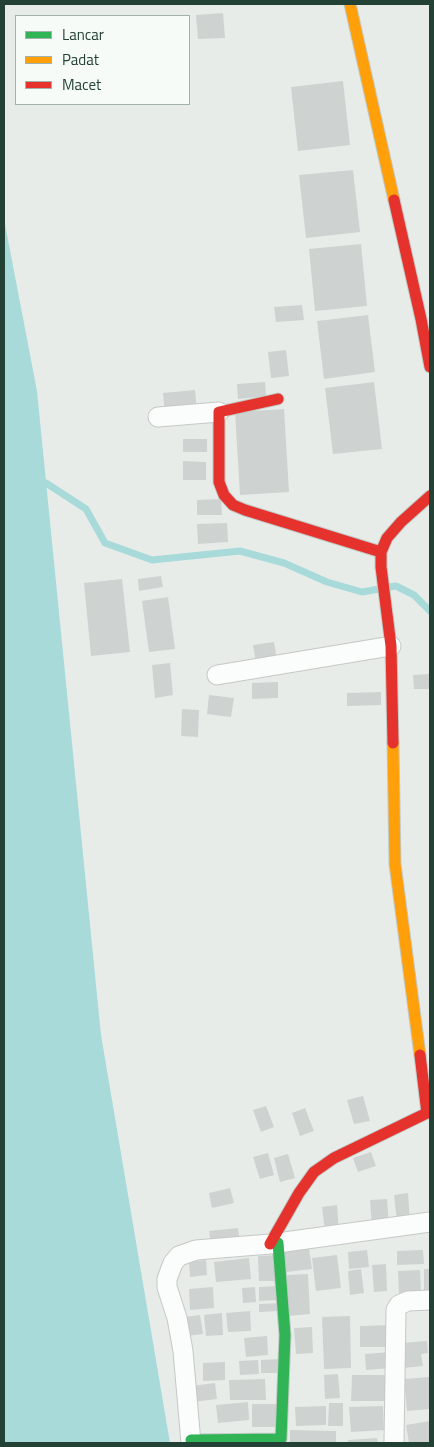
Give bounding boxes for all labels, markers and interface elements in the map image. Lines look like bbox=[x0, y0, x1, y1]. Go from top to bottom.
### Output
legend bbox=[15, 15, 190, 105]
text: Lancar bbox=[62, 23, 104, 46]
text: Padat bbox=[62, 48, 99, 71]
text: Macet bbox=[62, 73, 101, 96]

